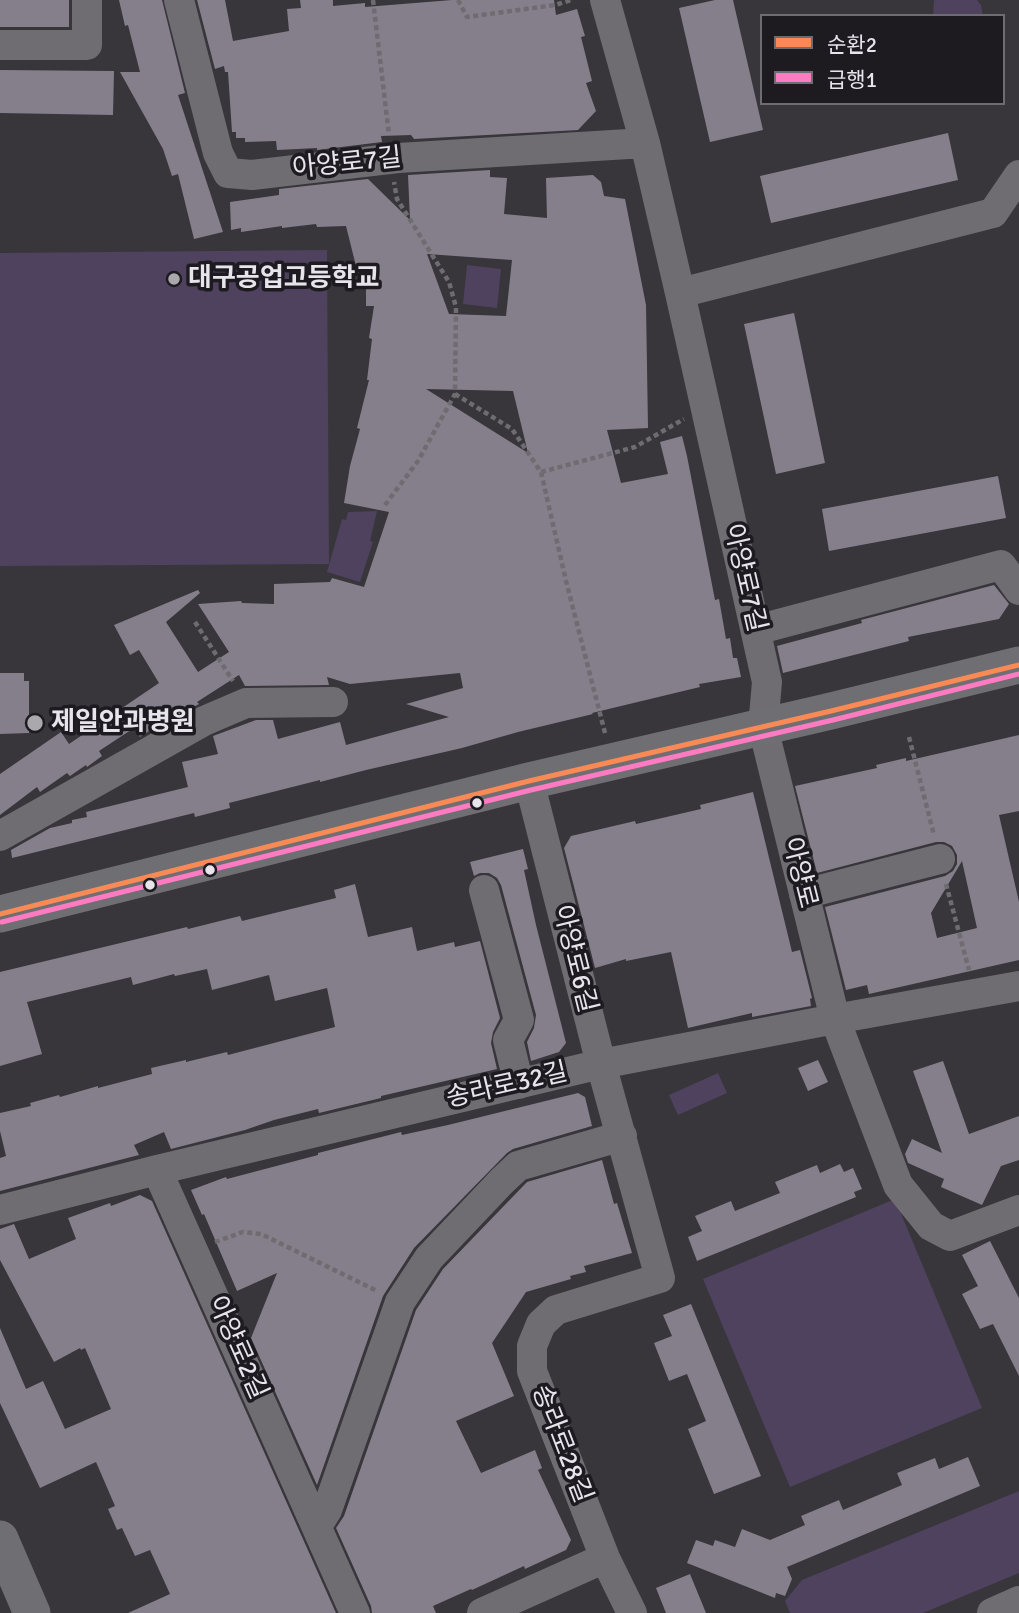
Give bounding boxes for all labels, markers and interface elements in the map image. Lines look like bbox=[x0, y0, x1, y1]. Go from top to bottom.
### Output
legend bbox=[760, 14, 1005, 105]
text: 순환2 bbox=[827, 32, 877, 58]
text: 급행1 bbox=[827, 67, 877, 93]
street label: 아양로7길 bbox=[291, 143, 403, 185]
place label: 대구공업고등학교 bbox=[188, 263, 379, 295]
marker: 대구공업고등학교 bbox=[166, 271, 182, 287]
street label: 아양로7길 bbox=[716, 521, 772, 635]
place label: 제일안과병원 bbox=[51, 707, 195, 739]
marker: 제일안과병원 bbox=[25, 713, 45, 733]
unlabelled marker bbox=[470, 796, 484, 810]
street label: 아양로 bbox=[775, 834, 823, 912]
unlabelled marker bbox=[203, 863, 217, 877]
unlabelled marker bbox=[143, 878, 157, 892]
street label: 아양로6길 bbox=[546, 902, 602, 1016]
street label: 송라로32길 bbox=[443, 1057, 571, 1115]
street label: 아양로2길 bbox=[200, 1292, 274, 1404]
street label: 송라로28길 bbox=[524, 1381, 598, 1507]

